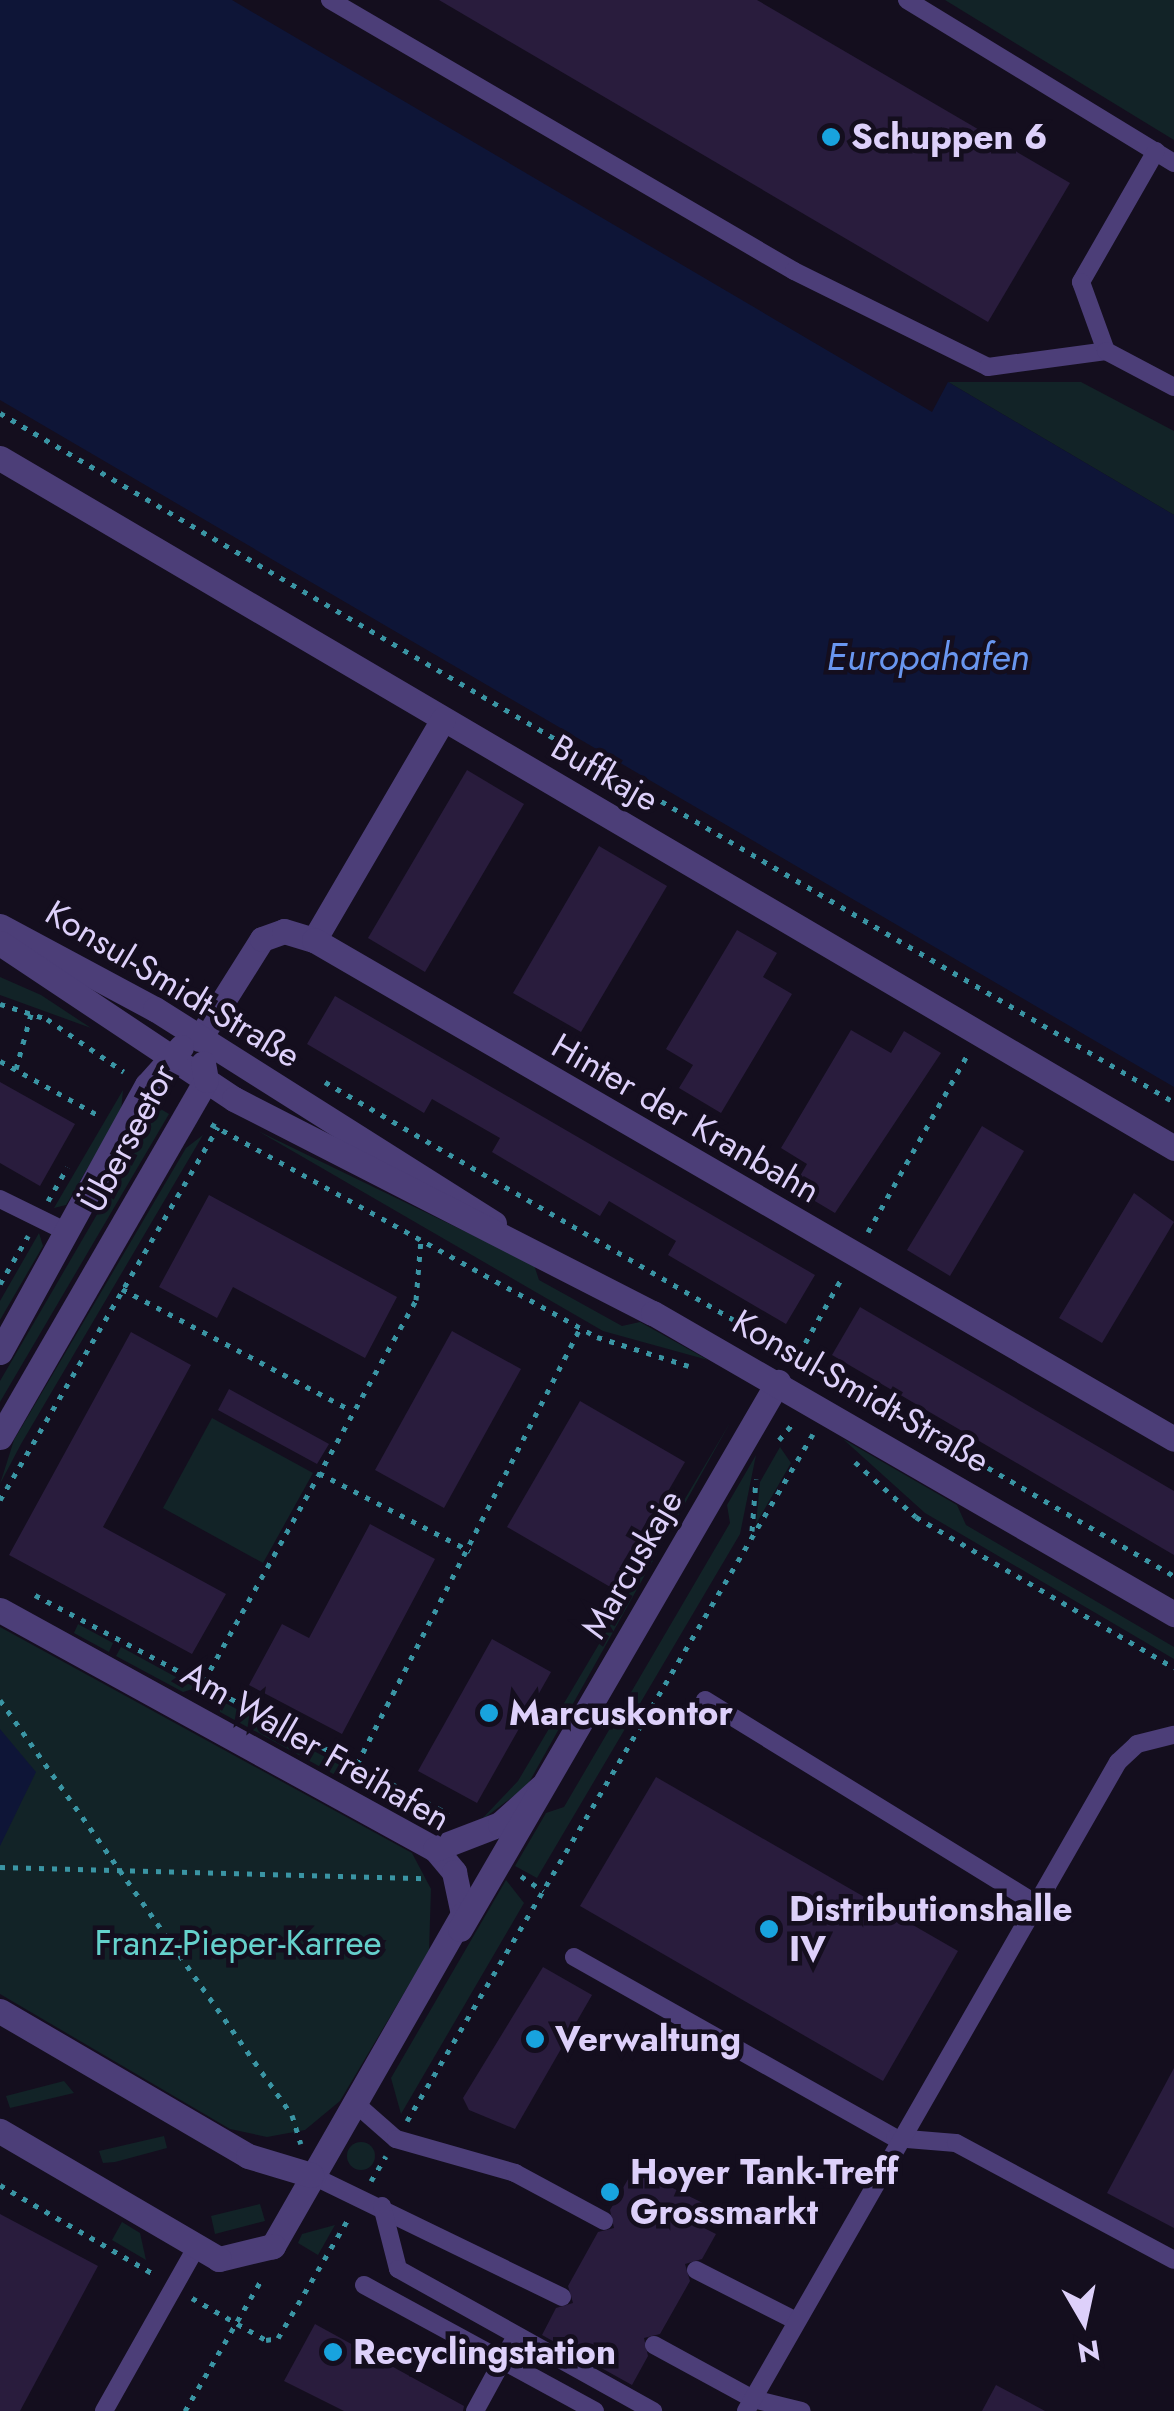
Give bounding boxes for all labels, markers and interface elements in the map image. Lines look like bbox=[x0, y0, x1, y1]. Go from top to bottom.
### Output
place label: Schuppen 6 bbox=[851, 116, 1047, 158]
marker: Schuppen 6 bbox=[820, 126, 842, 148]
water label: Europahafen bbox=[826, 634, 1030, 680]
street label: Buffkaje bbox=[544, 726, 666, 820]
street label: Konsul-Smidt-Straße bbox=[38, 891, 308, 1077]
street label: Hinter der Kranbahn bbox=[545, 1024, 827, 1212]
street label: Überseetor bbox=[72, 1057, 184, 1219]
street label: Konsul-Smidt-Straße bbox=[725, 1300, 997, 1482]
street label: Marcuskaje bbox=[573, 1482, 691, 1646]
street label: Am Waller Freihafen bbox=[174, 1652, 458, 1840]
place label: Marcuskontor bbox=[509, 1692, 733, 1734]
marker: Marcuskontor bbox=[478, 1702, 500, 1724]
place label: Distributionshalle IV bbox=[789, 1888, 1072, 1970]
marker: Distributionshalle IV bbox=[758, 1918, 780, 1940]
park label: Franz-Pieper-Karree bbox=[94, 1922, 382, 1964]
place label: Verwaltung bbox=[555, 2018, 741, 2060]
marker: Verwaltung bbox=[524, 2028, 546, 2050]
place label: Hoyer Tank-Treff Grossmarkt bbox=[630, 2151, 898, 2233]
marker: Hoyer Tank-Treff Grossmarkt bbox=[599, 2181, 621, 2203]
north arrow bbox=[1034, 2271, 1134, 2371]
text: N bbox=[1075, 2329, 1103, 2373]
place label: Recyclingstation bbox=[353, 2331, 616, 2373]
marker: Recyclingstation bbox=[322, 2341, 344, 2363]

